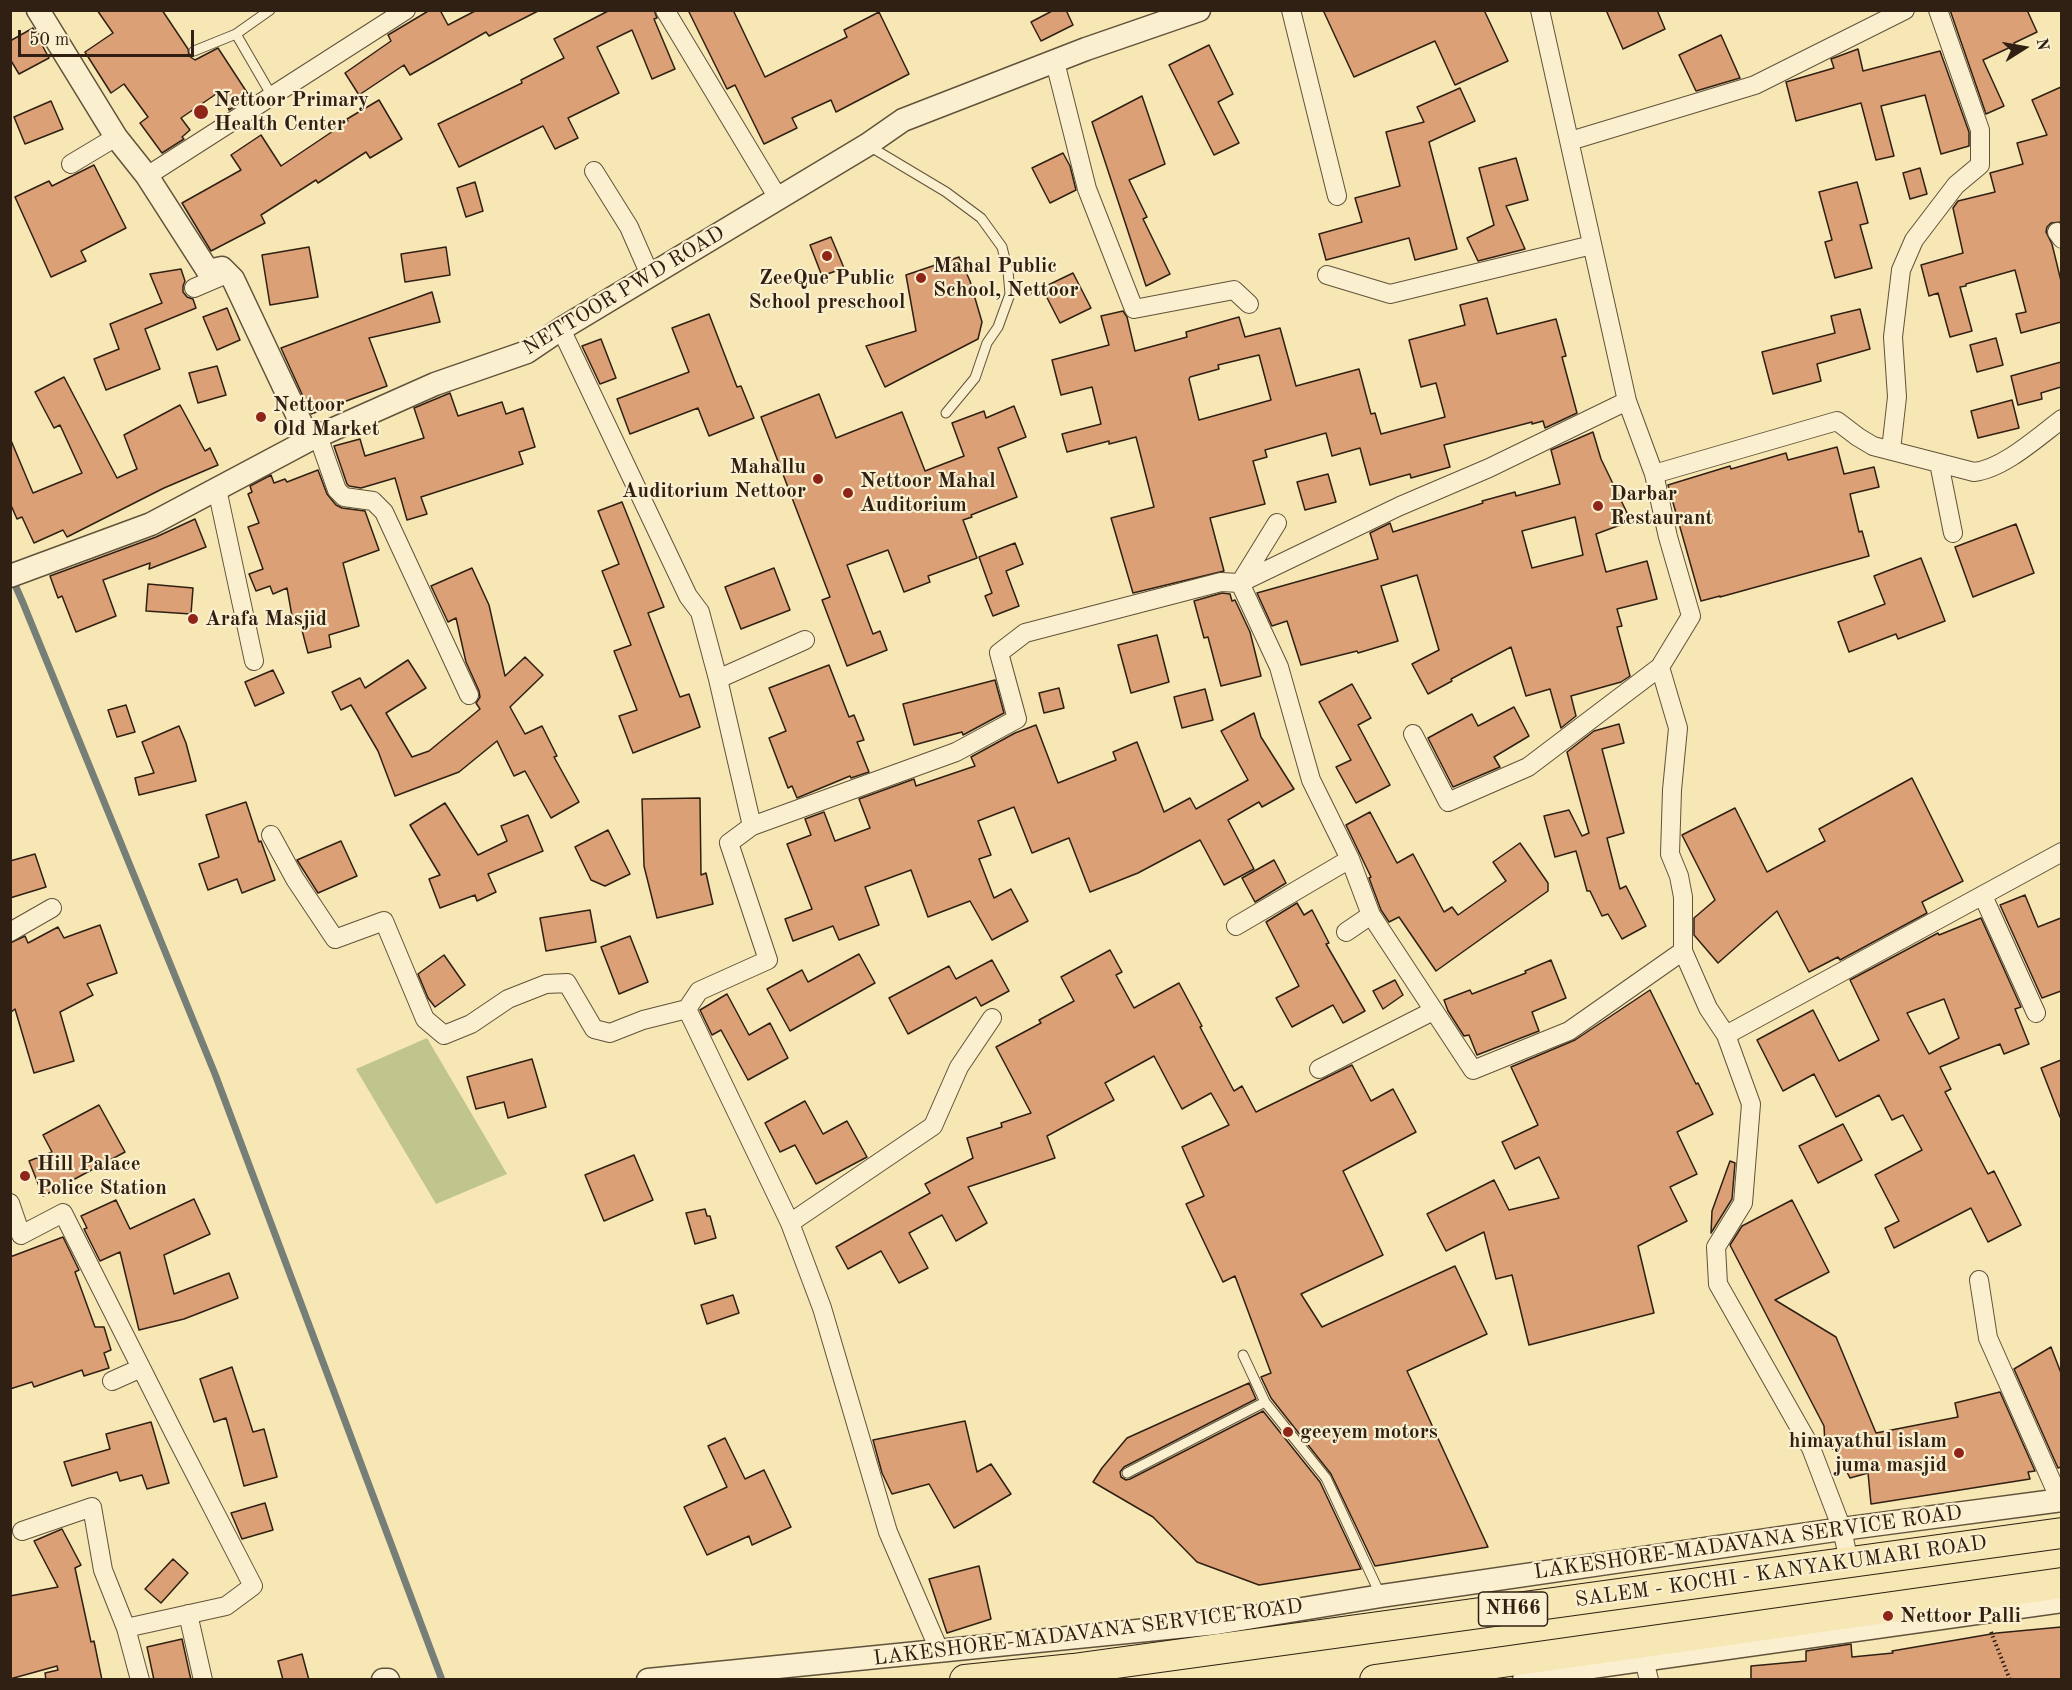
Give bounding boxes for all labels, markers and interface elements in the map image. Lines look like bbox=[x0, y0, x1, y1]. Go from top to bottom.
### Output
scale bar bbox=[21, 18, 196, 56]
north arrow bbox=[1994, 18, 2054, 78]
text: 50 m bbox=[29, 31, 69, 49]
text: N bbox=[2033, 37, 2051, 52]
place label: Nettoor Primary Health Center bbox=[214, 87, 369, 137]
marker: Nettoor Primary Health Center bbox=[192, 103, 210, 121]
street label: NETTOOR PWD ROAD bbox=[519, 221, 729, 361]
marker: ZeeQue Public School preschool bbox=[820, 249, 834, 263]
place label: Mahal Public School, Nettoor bbox=[933, 253, 1079, 303]
place label: ZeeQue Public School preschool bbox=[749, 265, 905, 315]
marker: Mahal Public School, Nettoor bbox=[914, 271, 928, 285]
place label: Nettoor Old Market bbox=[273, 392, 379, 442]
marker: Nettoor Old Market bbox=[254, 410, 268, 424]
place label: Mahallu Auditorium Nettoor bbox=[622, 454, 806, 504]
place label: Nettoor Mahal Auditorium bbox=[860, 468, 996, 518]
marker: Mahallu Auditorium Nettoor bbox=[811, 472, 825, 486]
place label: Darbar Restaurant bbox=[1610, 481, 1713, 531]
marker: Nettoor Mahal Auditorium bbox=[841, 486, 855, 500]
marker: Darbar Restaurant bbox=[1591, 499, 1605, 513]
place label: Arafa Masjid bbox=[205, 606, 327, 632]
marker: Arafa Masjid bbox=[186, 612, 200, 626]
place label: Hill Palace Police Station bbox=[37, 1151, 167, 1201]
marker: Hill Palace Police Station bbox=[18, 1169, 32, 1183]
place label: geeyem motors bbox=[1300, 1419, 1438, 1445]
marker: geeyem motors bbox=[1281, 1425, 1295, 1439]
place label: himayathul islam juma masjid bbox=[1789, 1428, 1947, 1478]
marker: himayathul islam juma masjid bbox=[1952, 1446, 1966, 1460]
street label: LAKESHORE-MADAVANA SERVICE ROAD bbox=[1532, 1500, 1964, 1586]
street label: SALEM - KOCHI - KANYAKUMARI ROAD bbox=[1574, 1531, 1988, 1613]
road number: NH66 bbox=[1478, 1592, 1547, 1626]
street label: LAKESHORE-MADAVANA SERVICE ROAD bbox=[872, 1594, 1304, 1672]
place label: Nettoor Palli bbox=[1900, 1603, 2021, 1629]
marker: Nettoor Palli bbox=[1881, 1609, 1895, 1623]

